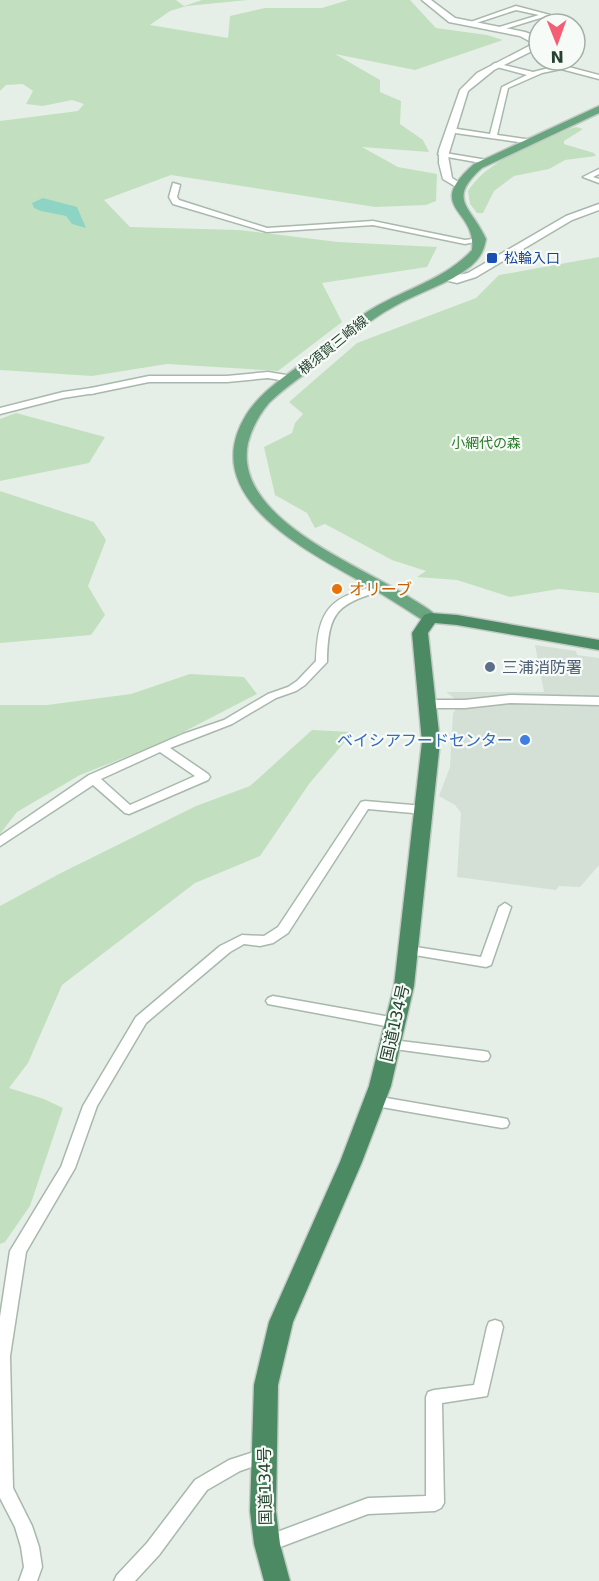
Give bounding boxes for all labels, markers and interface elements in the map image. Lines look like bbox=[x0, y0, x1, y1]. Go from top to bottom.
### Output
north arrow bbox=[527, 12, 587, 72]
text: N bbox=[550, 47, 564, 66]
place label: 松輪入口 bbox=[504, 250, 560, 266]
marker: 松輪入口 bbox=[485, 251, 499, 265]
street label: 横須賀三崎線 bbox=[295, 312, 371, 378]
park label: 小網代の森 bbox=[451, 435, 521, 451]
place label: オリーブ bbox=[349, 580, 412, 599]
marker: オリーブ bbox=[330, 582, 344, 596]
place label: 三浦消防署 bbox=[502, 658, 582, 677]
marker: 三浦消防署 bbox=[483, 660, 497, 674]
place label: ベイシアフードセンター bbox=[337, 731, 513, 750]
marker: ベイシアフードセンター bbox=[518, 733, 532, 747]
street label: 国道134号 bbox=[377, 983, 413, 1063]
street label: 国道134号 bbox=[255, 1447, 275, 1525]

